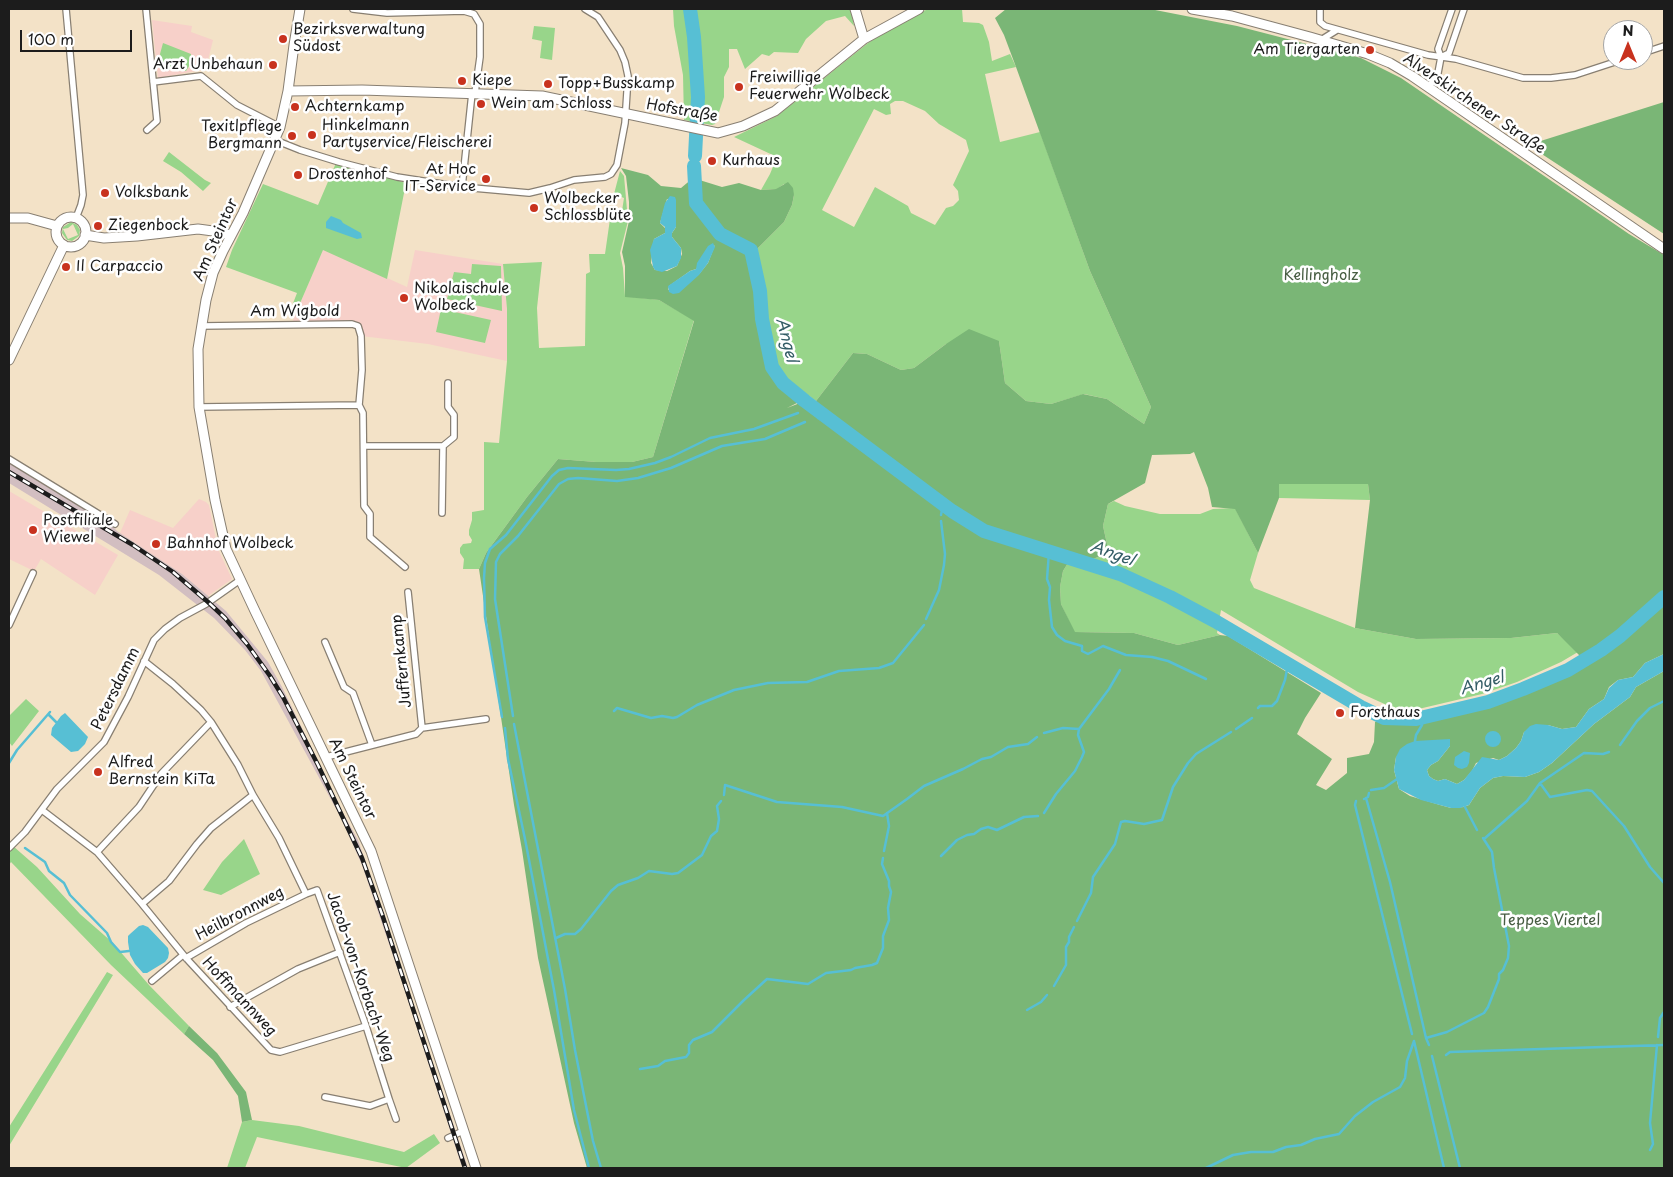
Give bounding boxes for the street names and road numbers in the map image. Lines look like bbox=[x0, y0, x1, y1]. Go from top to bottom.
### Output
street label: Alverskirchener Straße bbox=[1400, 50, 1548, 158]
street label: Hofstraße bbox=[645, 96, 719, 126]
street label: Am Steintor bbox=[190, 196, 242, 284]
street label: Am Wigbold bbox=[250, 303, 340, 321]
street label: Juffernkamp bbox=[388, 613, 416, 709]
street label: Petersdamm bbox=[88, 645, 144, 733]
street label: Am Steintor bbox=[325, 735, 379, 823]
street label: Heilbronnweg bbox=[193, 883, 287, 945]
street label: Jacob-von-Korbach-Weg bbox=[322, 890, 398, 1064]
street label: Hoffmannweg bbox=[198, 954, 280, 1040]

